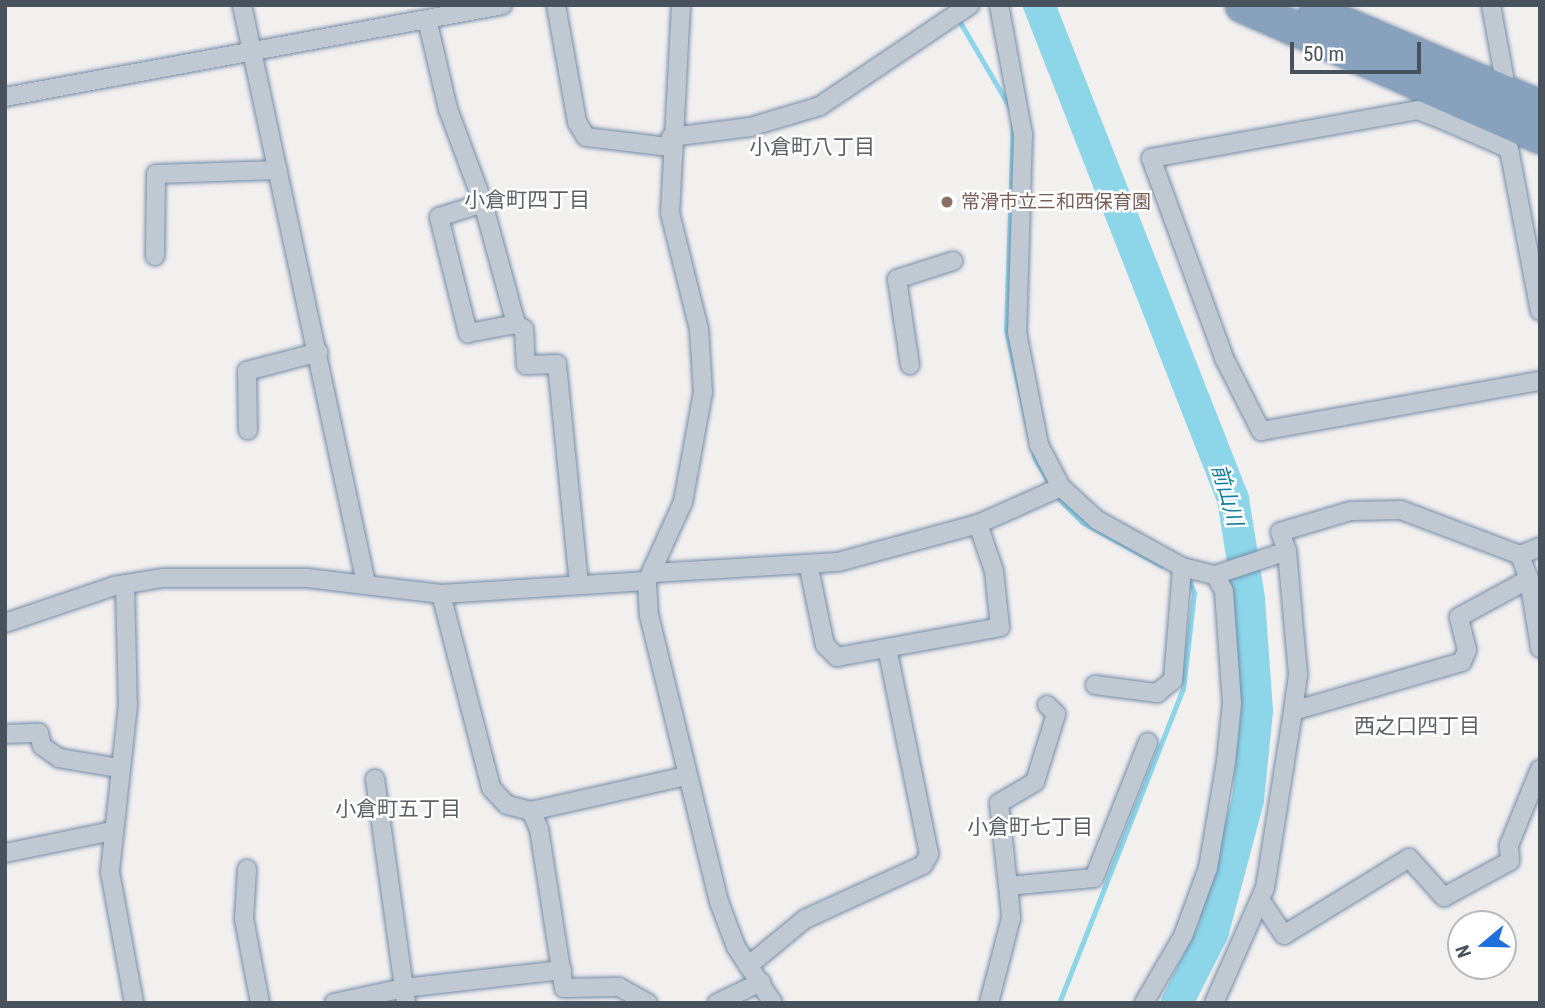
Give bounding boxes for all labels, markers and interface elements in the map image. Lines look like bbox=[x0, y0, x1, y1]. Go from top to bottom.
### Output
scale bar bbox=[1293, 28, 1424, 72]
text: 50 m bbox=[1303, 42, 1344, 66]
district label: 小倉町八丁目 bbox=[749, 134, 875, 160]
district label: 小倉町四丁目 bbox=[464, 187, 590, 213]
place label: 常滑市立三和西保育園 bbox=[961, 191, 1151, 213]
marker: 常滑市立三和西保育園 bbox=[939, 194, 955, 210]
water label: 前山川 bbox=[1206, 461, 1248, 529]
district label: 西之口四丁目 bbox=[1354, 713, 1480, 739]
district label: 小倉町五丁目 bbox=[335, 796, 461, 822]
district label: 小倉町七丁目 bbox=[967, 814, 1093, 840]
north arrow bbox=[1447, 910, 1517, 980]
text: N bbox=[1451, 942, 1476, 961]

